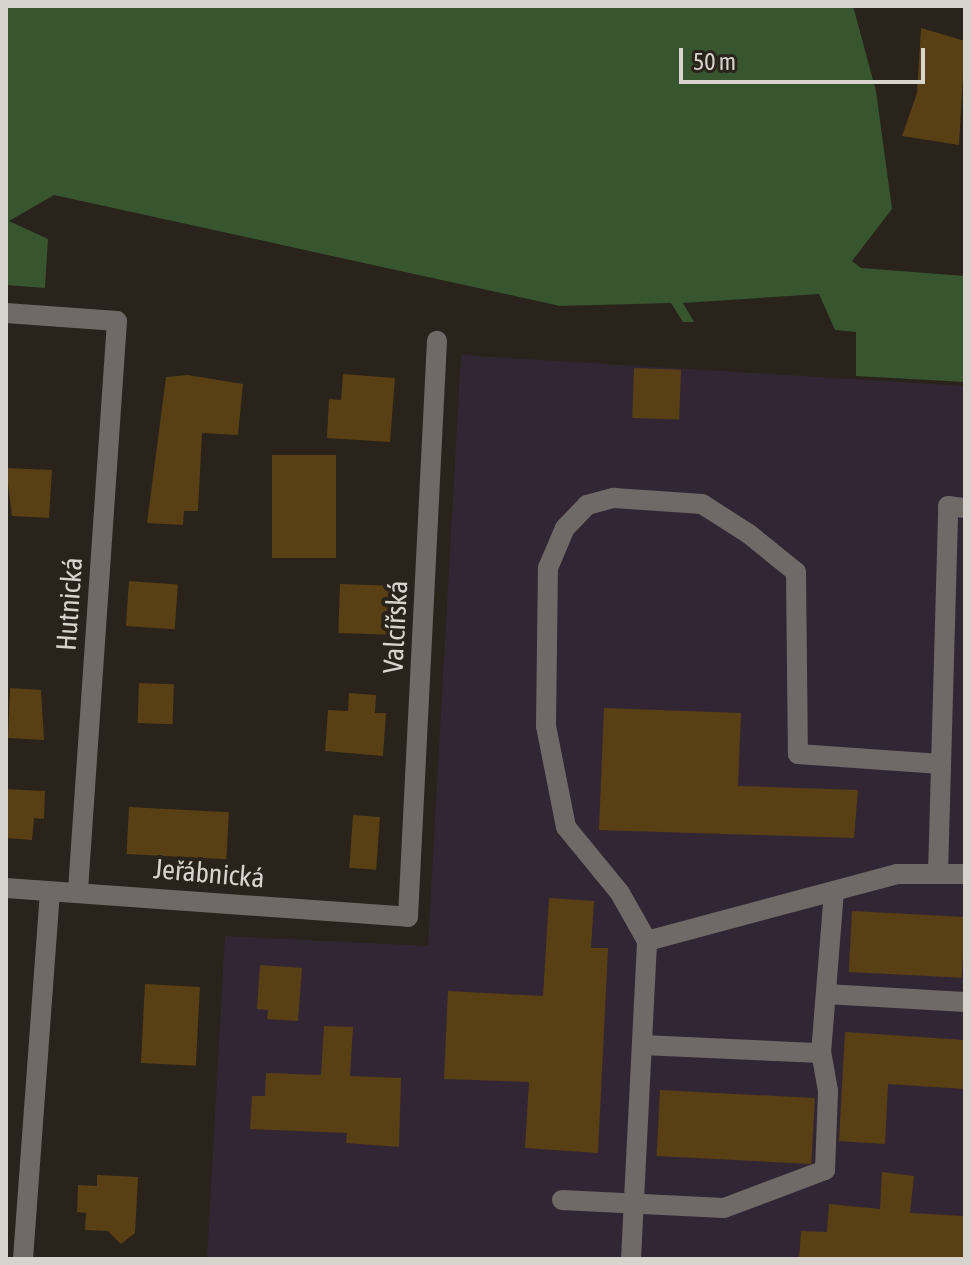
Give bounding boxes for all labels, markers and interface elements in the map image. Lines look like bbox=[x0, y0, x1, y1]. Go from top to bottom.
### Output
scale bar bbox=[683, 32, 929, 82]
text: 50 m bbox=[693, 48, 736, 75]
street label: Hutnická bbox=[49, 556, 89, 652]
street label: Valcířská bbox=[376, 580, 414, 674]
street label: Jeřábnická bbox=[152, 851, 266, 895]

